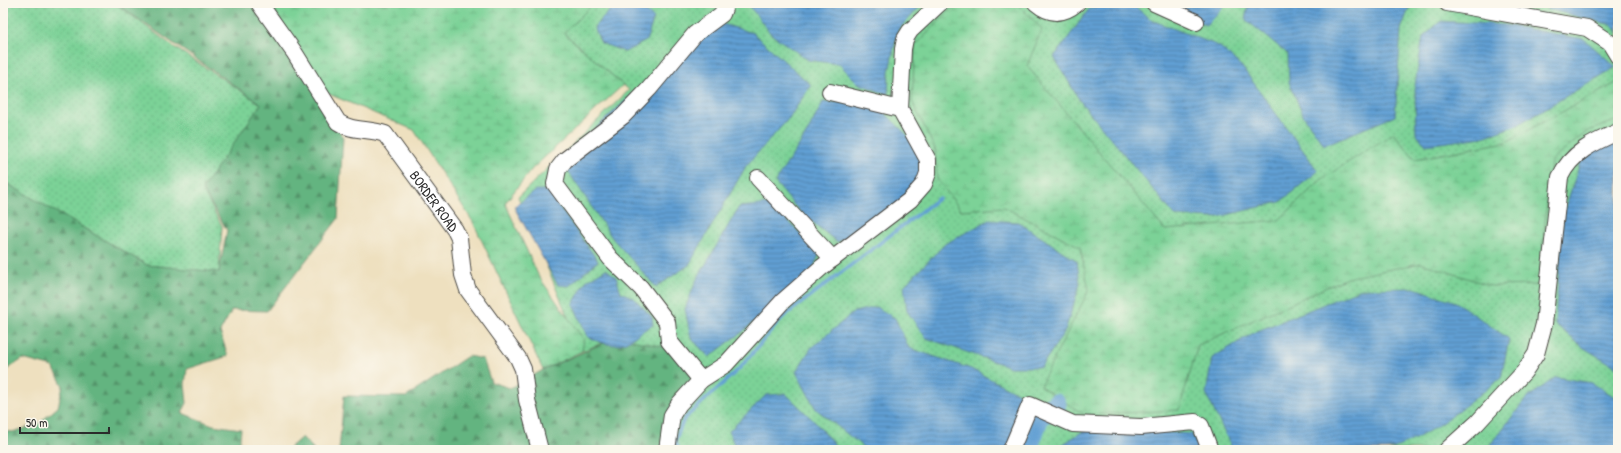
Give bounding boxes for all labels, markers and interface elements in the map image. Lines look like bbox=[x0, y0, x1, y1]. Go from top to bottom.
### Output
street label: BORDER ROAD bbox=[406, 166, 463, 236]
scale bar bbox=[20, 409, 109, 435]
text: 50 m bbox=[26, 414, 47, 431]

